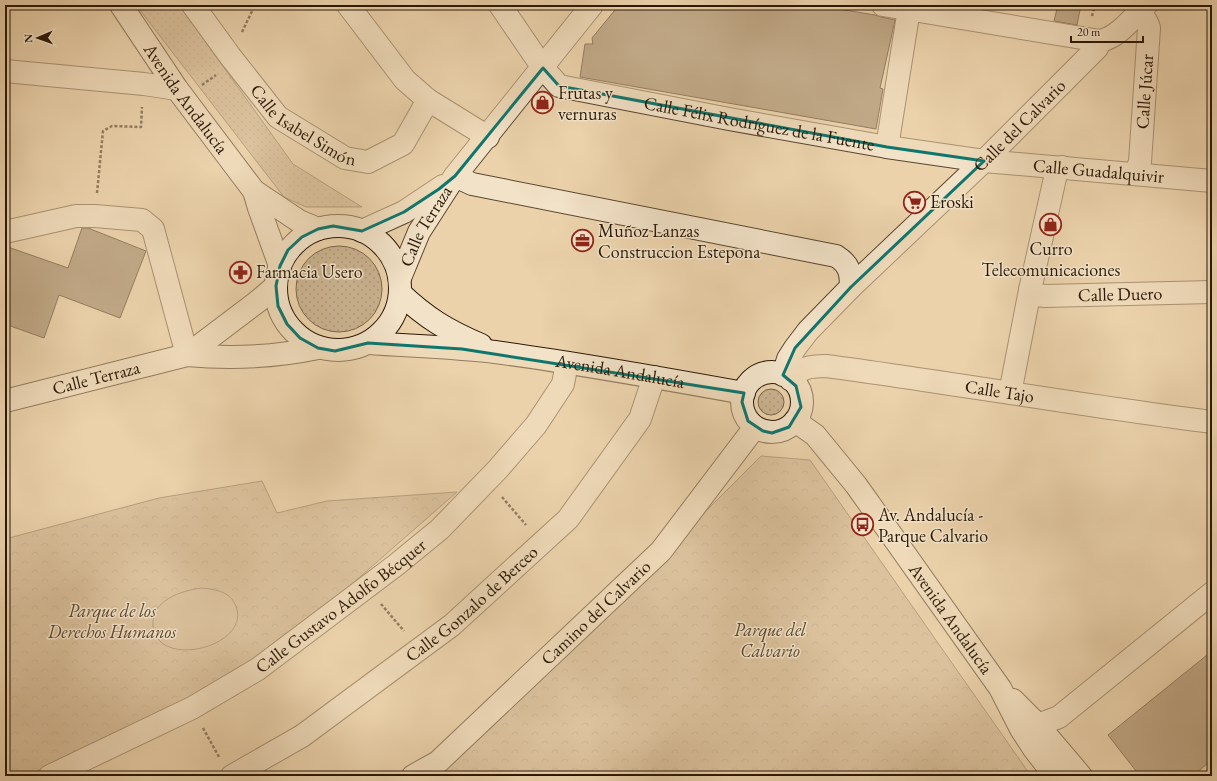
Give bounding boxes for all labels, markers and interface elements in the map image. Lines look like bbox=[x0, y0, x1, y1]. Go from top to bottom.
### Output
north arrow bbox=[18, 18, 58, 58]
scale bar bbox=[1071, 18, 1143, 44]
text: 20 m bbox=[1077, 24, 1101, 40]
text: N bbox=[21, 34, 35, 43]
street label: Avenida Andalucía bbox=[138, 38, 234, 159]
street label: Calle Júcar bbox=[1130, 53, 1158, 130]
street label: Calle del Calvario bbox=[968, 74, 1070, 176]
street label: Calle Isabel Simón bbox=[245, 79, 358, 171]
place label: Frutas y vernuras bbox=[558, 81, 617, 125]
shop icon: Frutas y vernuras bbox=[529, 90, 555, 116]
street label: Calle Félix Rodríguez de la Fuente bbox=[642, 91, 876, 156]
street label: Calle Guadalquivir bbox=[1032, 153, 1165, 188]
street label: Calle Terraza bbox=[394, 180, 457, 270]
supermarket icon: Eroski bbox=[901, 189, 927, 215]
place label: Eroski bbox=[930, 190, 974, 213]
shop icon: Curro Telecomunicaciones bbox=[1038, 211, 1064, 237]
place label: Muñoz Lanzas Construccion Estepona bbox=[598, 219, 761, 263]
office icon: Muñoz Lanzas Construccion Estepona bbox=[570, 228, 596, 254]
place label: Curro Telecomunicaciones bbox=[982, 237, 1121, 281]
pharmacy icon: Farmacia Usero bbox=[227, 259, 253, 285]
place label: Farmacia Usero bbox=[256, 260, 363, 283]
street label: Calle Duero bbox=[1078, 281, 1163, 306]
street label: Avenida Andalucía bbox=[553, 349, 687, 393]
street label: Calle Terraza bbox=[50, 355, 143, 400]
street label: Calle Tajo bbox=[964, 374, 1036, 408]
place label: Av. Andalucía - Parque Calvario bbox=[877, 503, 988, 547]
bus stop icon: Av. Andalucía - Parque Calvario bbox=[850, 512, 876, 538]
street label: Calle Gustavo Adolfo Bécquer bbox=[250, 533, 430, 678]
street label: Calle Gonzalo de Berceo bbox=[401, 540, 543, 667]
street label: Camino del Calvario bbox=[536, 555, 655, 670]
street label: Avenida Andalucía bbox=[904, 558, 999, 679]
park label: Parque de los Derechos Humanos bbox=[47, 599, 177, 643]
park label: Parque del Calvario bbox=[734, 618, 807, 662]

